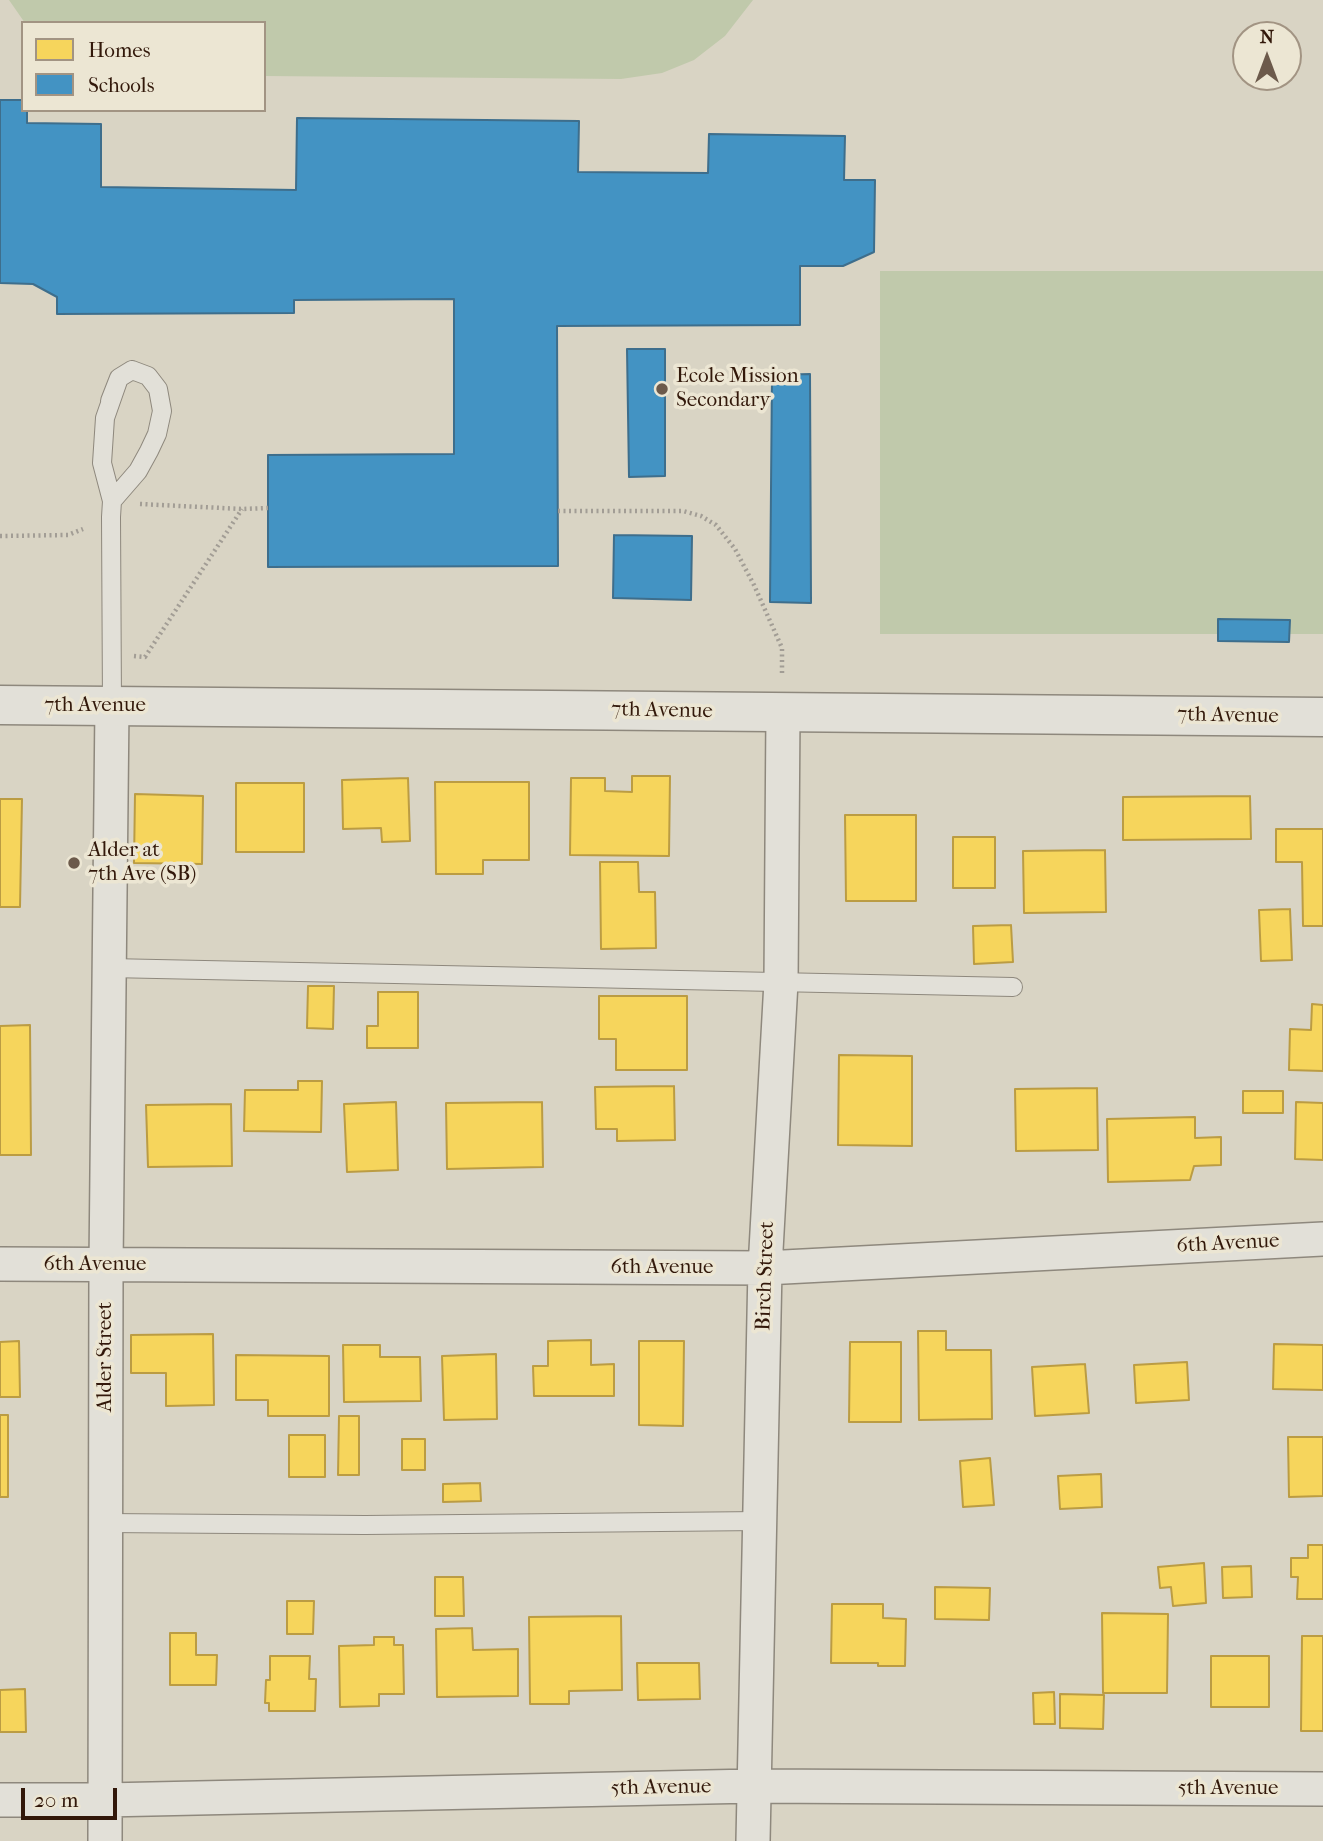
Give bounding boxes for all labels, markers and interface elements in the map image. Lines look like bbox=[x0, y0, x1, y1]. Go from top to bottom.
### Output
legend bbox=[21, 21, 266, 112]
north arrow bbox=[1232, 21, 1302, 91]
text: N bbox=[1260, 26, 1274, 48]
text: Homes bbox=[88, 38, 150, 62]
text: Schools bbox=[88, 73, 154, 97]
place label: Ecole Mission Secondary bbox=[676, 364, 799, 414]
marker: Ecole Mission Secondary bbox=[654, 381, 670, 397]
street label: 7th Avenue bbox=[44, 693, 146, 719]
street label: 7th Avenue bbox=[611, 698, 713, 724]
street label: 7th Avenue bbox=[1177, 703, 1279, 729]
place label: Alder at 7th Ave (SB) bbox=[88, 838, 196, 888]
marker: Alder at 7th Ave (SB) bbox=[66, 855, 82, 871]
street label: Birch Street bbox=[751, 1221, 781, 1331]
street label: 6th Avenue bbox=[1176, 1229, 1280, 1259]
street label: 6th Avenue bbox=[44, 1252, 146, 1278]
street label: 6th Avenue bbox=[611, 1255, 713, 1281]
street label: Alder Street bbox=[93, 1302, 119, 1412]
scale bar bbox=[24, 1774, 121, 1818]
street label: 5th Avenue bbox=[610, 1775, 712, 1801]
street label: 5th Avenue bbox=[1178, 1776, 1278, 1802]
text: 20 m bbox=[34, 1788, 78, 1812]

